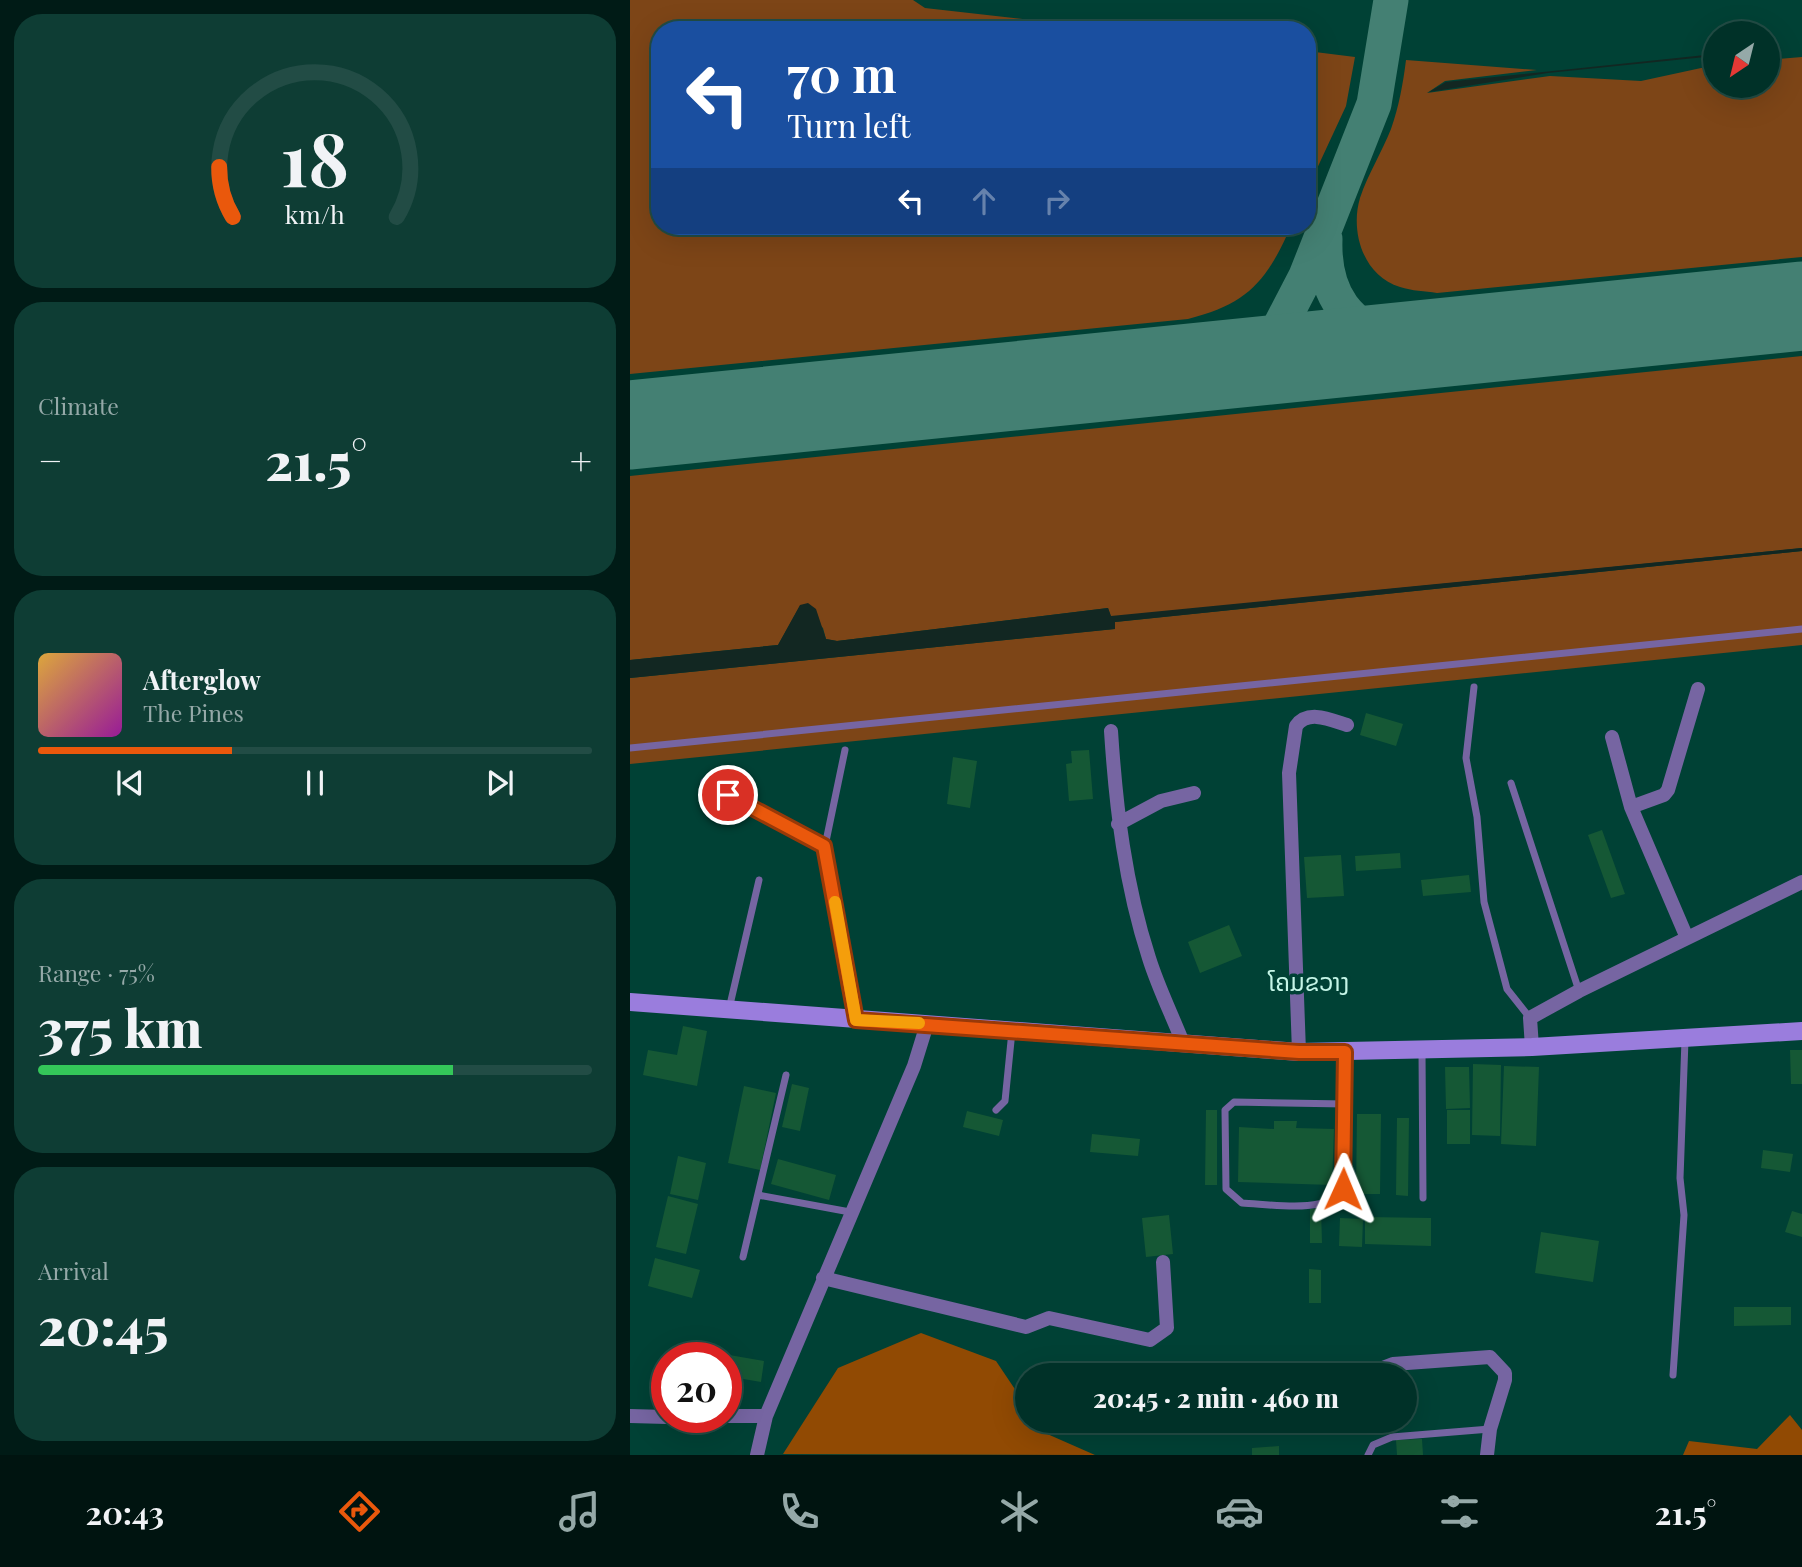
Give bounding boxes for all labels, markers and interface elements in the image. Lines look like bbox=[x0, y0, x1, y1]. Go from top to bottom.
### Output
north arrow bbox=[1703, 21, 1780, 98]
map controls bbox=[1703, 21, 1780, 98]
text: 70 m bbox=[787, 40, 897, 105]
icon: left bbox=[672, 49, 763, 140]
text: Turn left bbox=[787, 103, 911, 146]
text: 18 bbox=[281, 108, 349, 205]
icon: left bbox=[892, 182, 930, 220]
icon: ahead bbox=[965, 182, 1003, 220]
icon: right bbox=[1038, 182, 1076, 220]
text: km/h bbox=[285, 197, 345, 230]
text: Climate bbox=[38, 390, 119, 421]
text: 21.5° bbox=[265, 425, 367, 494]
text: − bbox=[38, 434, 63, 485]
text: + bbox=[570, 434, 592, 485]
text: Afterglow bbox=[143, 662, 261, 697]
text: The Pines bbox=[143, 697, 244, 728]
icon: previous bbox=[111, 764, 149, 802]
icon: pause bbox=[296, 764, 334, 802]
icon: next bbox=[481, 764, 519, 802]
pin bbox=[698, 765, 758, 825]
icon: arrive bbox=[709, 776, 747, 814]
text: Range · 75% bbox=[38, 957, 155, 988]
district label: ໂຄມຂວາງ bbox=[1268, 965, 1349, 997]
text: 375 km bbox=[38, 992, 202, 1061]
position arrow bbox=[1306, 1152, 1380, 1226]
text: Arrival bbox=[38, 1255, 109, 1286]
text: 20:45 bbox=[38, 1290, 168, 1359]
speed limit sign: 20 bbox=[651, 1342, 742, 1433]
text: 20:45 · 2 min · 460 m bbox=[1093, 1380, 1339, 1415]
icon: directions bbox=[335, 1487, 384, 1536]
icon: music bbox=[555, 1487, 604, 1536]
icon: phone bbox=[775, 1487, 824, 1536]
icon: climate bbox=[995, 1487, 1044, 1536]
icon: car bbox=[1215, 1487, 1264, 1536]
icon: filters bbox=[1435, 1487, 1484, 1536]
text: 20:43 bbox=[85, 1490, 164, 1533]
text: 21.5° bbox=[1655, 1490, 1716, 1533]

